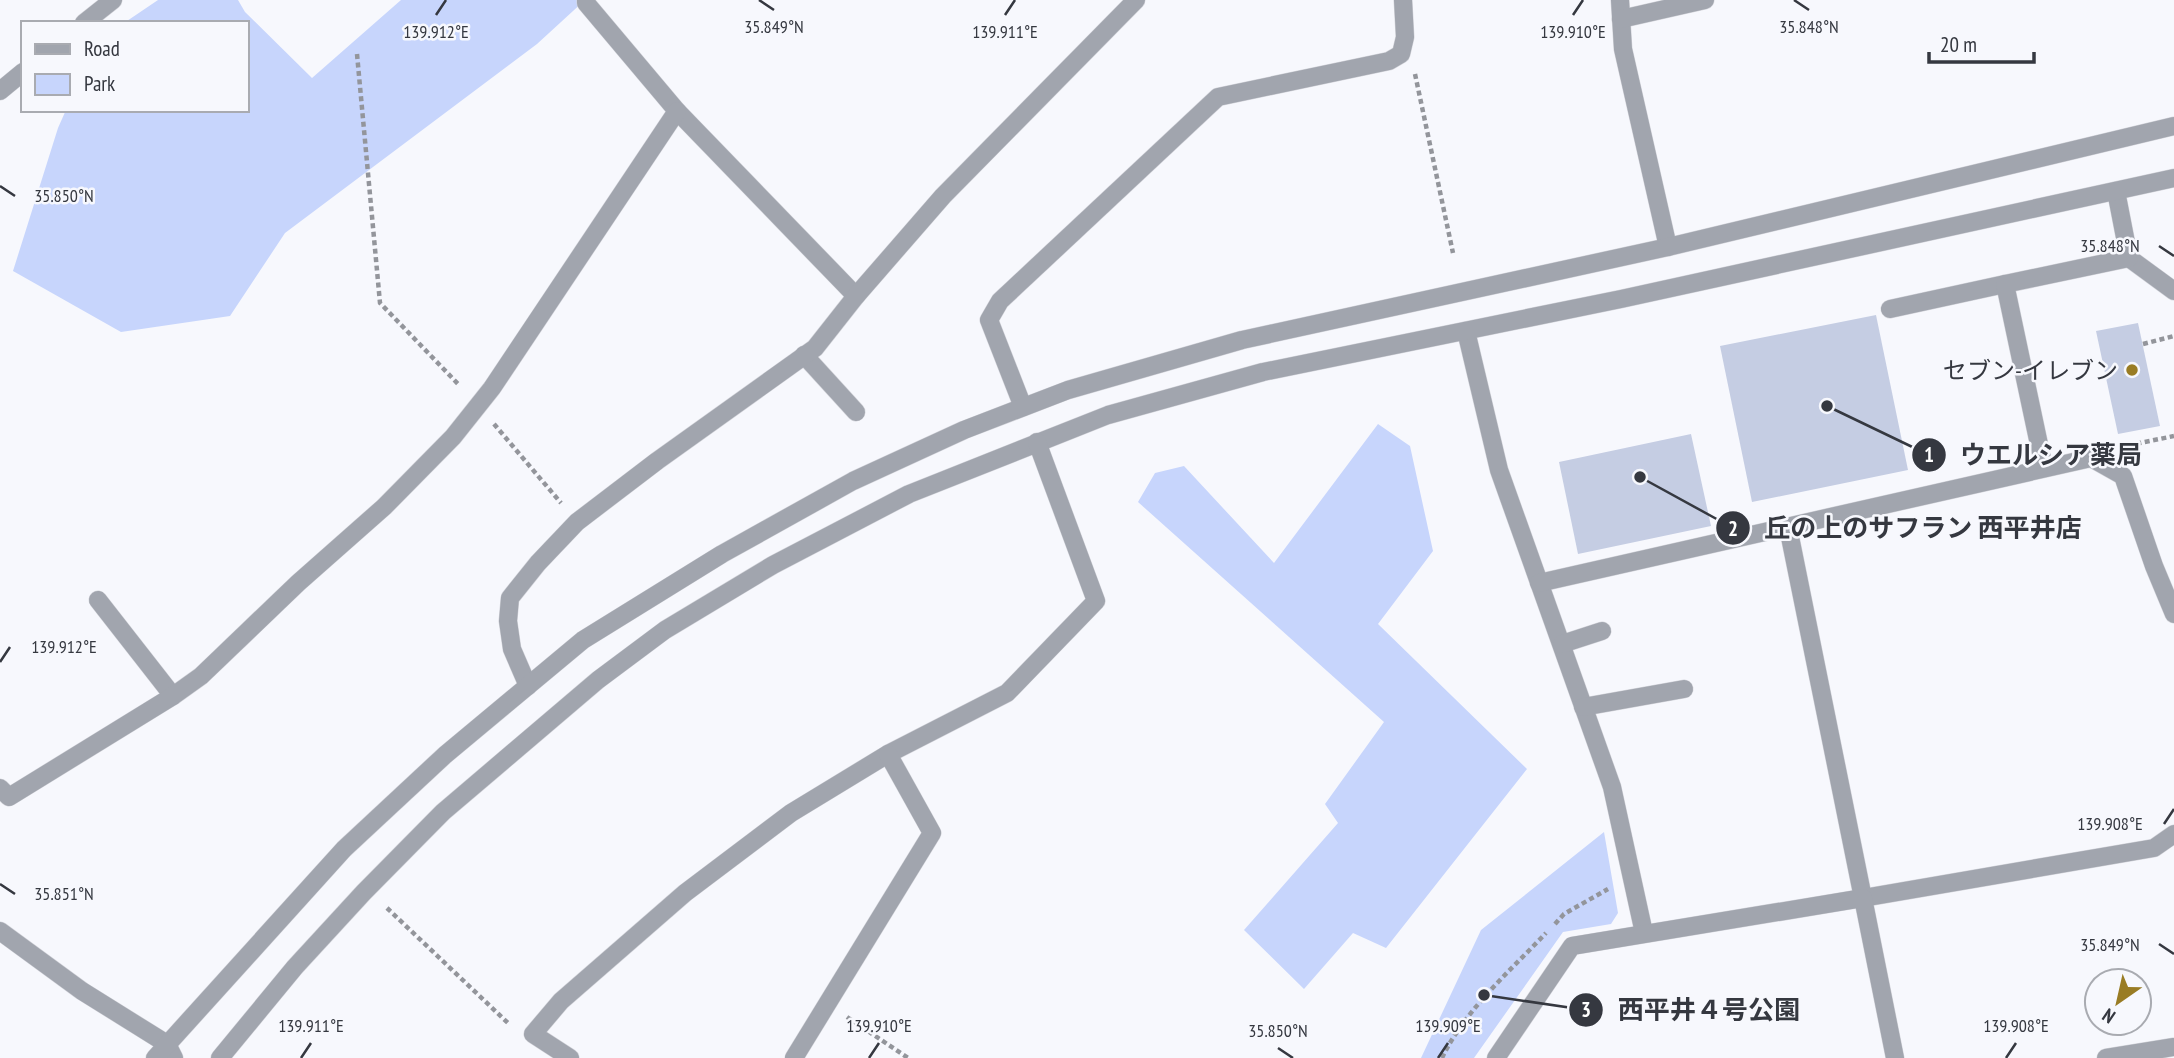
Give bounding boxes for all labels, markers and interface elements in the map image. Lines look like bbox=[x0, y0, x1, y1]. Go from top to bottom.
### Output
text: 35.849°N bbox=[744, 15, 804, 38]
text: 35.848°N bbox=[1779, 15, 1839, 38]
text: 139.912°E bbox=[403, 20, 469, 43]
text: 139.911°E bbox=[972, 20, 1038, 43]
text: 139.910°E bbox=[1540, 20, 1606, 43]
legend bbox=[21, 21, 248, 112]
scale bar bbox=[1929, 21, 2034, 65]
text: 20 m bbox=[1940, 31, 1977, 58]
text: Road bbox=[84, 35, 120, 62]
text: Park bbox=[84, 70, 115, 97]
text: 35.850°N bbox=[34, 184, 94, 207]
text: 35.848°N bbox=[2080, 234, 2140, 257]
place label: セブン-イレブン bbox=[1943, 355, 2118, 386]
marker: セブン-イレブン bbox=[2124, 362, 2140, 378]
callout: ウエルシア薬局 bbox=[1911, 432, 2156, 479]
text: ウエルシア薬局 bbox=[1960, 438, 2142, 471]
text: 1 bbox=[1924, 441, 1934, 468]
callout: 丘の上のサフラン 西平井店 bbox=[1715, 505, 2096, 552]
text: 丘の上のサフラン 西平井店 bbox=[1764, 511, 2082, 544]
text: 2 bbox=[1728, 515, 1738, 542]
text: 139.912°E bbox=[31, 635, 97, 658]
text: 139.908°E bbox=[2077, 812, 2143, 835]
text: 35.851°N bbox=[34, 882, 94, 905]
text: 35.849°N bbox=[2080, 933, 2140, 956]
north arrow bbox=[2083, 967, 2153, 1037]
callout: 西平井４号公園 bbox=[1569, 986, 1814, 1033]
text: 西平井４号公園 bbox=[1618, 993, 1800, 1026]
text: 3 bbox=[1581, 996, 1591, 1023]
text: N bbox=[2098, 1003, 2119, 1029]
text: 139.911°E bbox=[278, 1014, 344, 1037]
text: 139.910°E bbox=[846, 1014, 912, 1037]
text: 139.909°E bbox=[1415, 1014, 1481, 1037]
text: 139.908°E bbox=[1983, 1014, 2049, 1037]
text: 35.850°N bbox=[1248, 1019, 1308, 1042]

